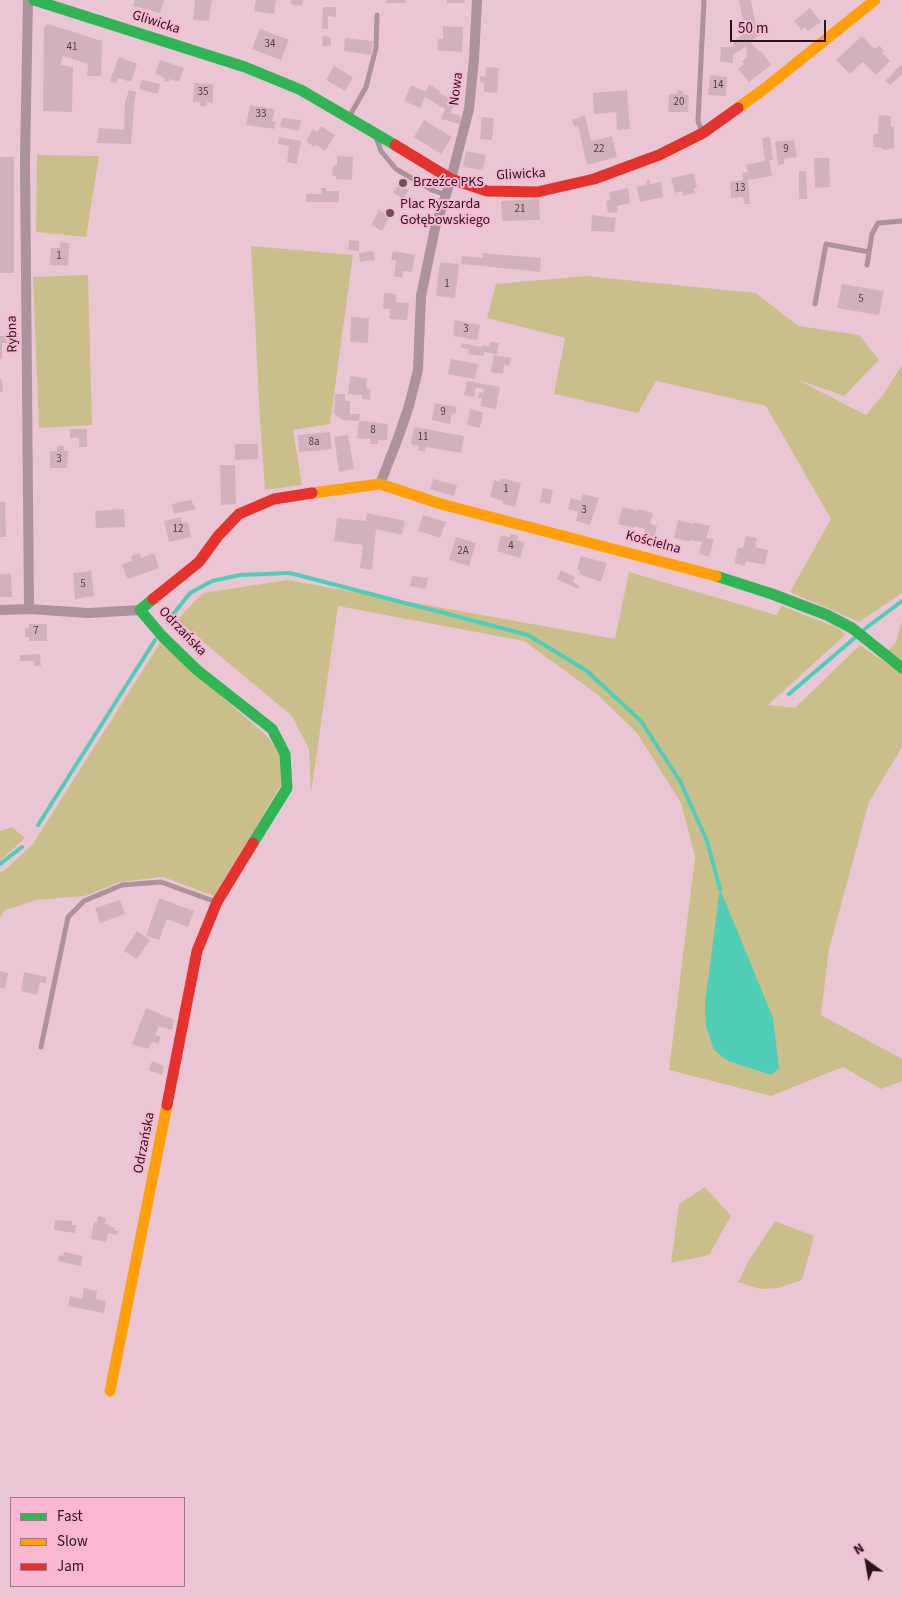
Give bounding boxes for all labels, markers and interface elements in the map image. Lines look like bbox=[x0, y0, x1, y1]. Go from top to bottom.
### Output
street label: Gliwicka bbox=[130, 7, 182, 39]
scale bar bbox=[732, 10, 828, 42]
text: 50 m bbox=[738, 18, 768, 39]
house number: 34 bbox=[265, 38, 275, 52]
house number: 41 bbox=[67, 41, 77, 55]
street label: Nowa bbox=[447, 71, 467, 107]
house number: 14 bbox=[713, 79, 723, 93]
house number: 35 bbox=[198, 86, 208, 100]
house number: 20 bbox=[674, 96, 684, 110]
house number: 33 bbox=[256, 108, 266, 122]
house number: 22 bbox=[594, 143, 604, 157]
house number: 9 bbox=[783, 143, 789, 157]
street label: Gliwicka bbox=[496, 165, 546, 185]
place label: Brzeźce PKS bbox=[413, 175, 484, 191]
marker: Brzeźce PKS bbox=[397, 177, 409, 189]
house number: 13 bbox=[735, 182, 745, 196]
place label: Plac Ryszarda Gołębowskiego bbox=[400, 197, 490, 230]
house number: 21 bbox=[515, 203, 525, 217]
marker: Plac Ryszarda Gołębowskiego bbox=[384, 207, 396, 219]
house number: 1 bbox=[56, 250, 62, 264]
house number: 1 bbox=[444, 278, 450, 292]
house number: 5 bbox=[858, 293, 864, 307]
street label: Rybna bbox=[4, 315, 22, 353]
house number: 3 bbox=[463, 323, 469, 337]
house number: 9 bbox=[440, 406, 446, 420]
house number: 8 bbox=[370, 424, 376, 438]
house number: 11 bbox=[418, 431, 428, 445]
house number: 8a bbox=[308, 436, 320, 450]
house number: 3 bbox=[56, 453, 62, 467]
house number: 1 bbox=[503, 483, 509, 497]
house number: 3 bbox=[581, 504, 587, 518]
house number: 12 bbox=[173, 523, 183, 537]
street label: Kościelna bbox=[624, 528, 682, 558]
house number: 4 bbox=[508, 540, 514, 554]
house number: 2A bbox=[457, 545, 469, 559]
house number: 5 bbox=[80, 578, 86, 592]
street label: Odrzańska bbox=[154, 604, 210, 660]
house number: 7 bbox=[33, 625, 39, 639]
street label: Odrzańska bbox=[131, 1111, 159, 1175]
legend bbox=[10, 1497, 185, 1587]
text: Fast bbox=[57, 1506, 83, 1527]
text: Slow bbox=[57, 1531, 88, 1552]
north arrow bbox=[842, 1537, 892, 1587]
text: N bbox=[850, 1538, 868, 1560]
text: Jam bbox=[57, 1556, 84, 1577]

